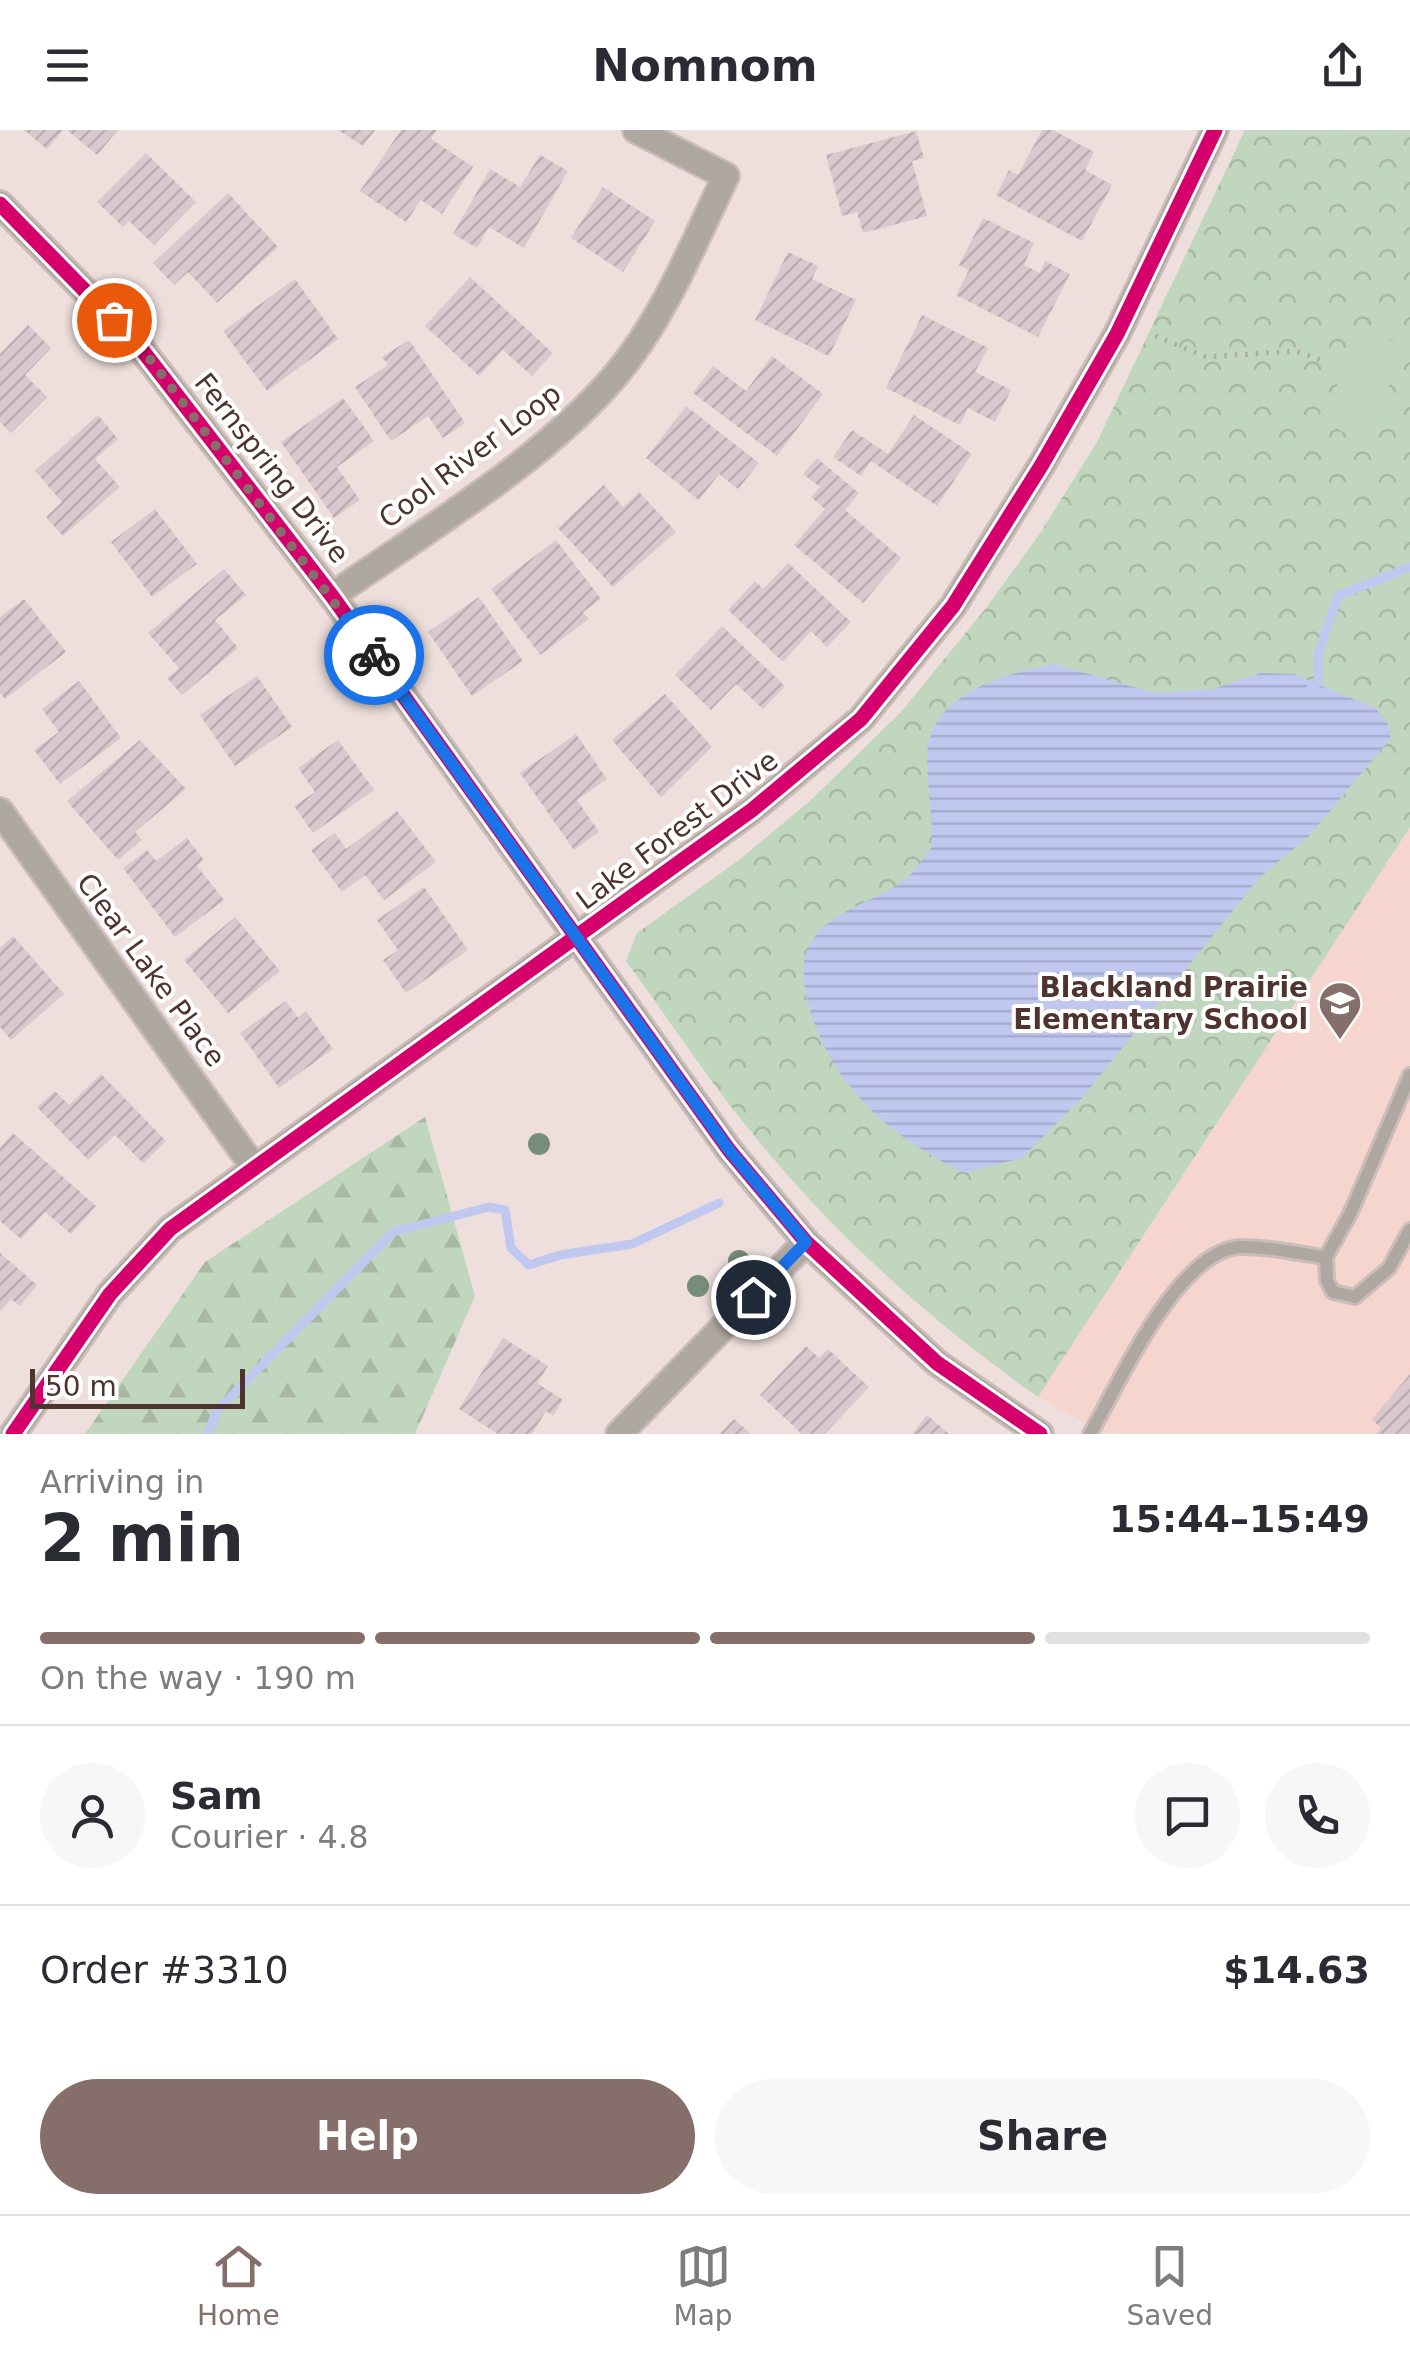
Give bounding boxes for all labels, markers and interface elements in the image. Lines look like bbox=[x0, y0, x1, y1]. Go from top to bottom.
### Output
icon: menu bbox=[40, 38, 95, 93]
icon: share bbox=[1315, 38, 1370, 93]
text: Nomnom bbox=[592, 39, 818, 92]
pin bbox=[72, 278, 157, 363]
icon: bag bbox=[87, 293, 142, 348]
street label: Fernspring Drive bbox=[188, 367, 356, 569]
street label: Cool River Loop bbox=[373, 377, 567, 535]
courier bbox=[324, 605, 424, 705]
icon: bike bbox=[347, 628, 402, 683]
street label: Lake Forest Drive bbox=[570, 744, 784, 916]
street label: Clear Lake Place bbox=[70, 867, 232, 1073]
place label: Blackland Prairie Elementary School bbox=[1013, 971, 1308, 1036]
school or university icon: Blackland Prairie Elementary School bbox=[1317, 980, 1363, 1041]
pin bbox=[711, 1255, 796, 1340]
icon: home bbox=[726, 1270, 781, 1325]
scale bar bbox=[30, 1364, 245, 1408]
text: 50 m bbox=[45, 1370, 117, 1403]
text: Arriving in bbox=[40, 1463, 204, 1501]
text: 15:44–15:49 bbox=[1109, 1497, 1370, 1541]
text: 2 min bbox=[40, 1501, 244, 1576]
text: On the way · 190 m bbox=[40, 1659, 356, 1697]
button: person bbox=[40, 1763, 145, 1868]
button: chat bbox=[1135, 1763, 1240, 1868]
button: phone bbox=[1265, 1763, 1370, 1868]
text: Sam bbox=[170, 1774, 263, 1818]
text: Courier · 4.8 bbox=[170, 1818, 369, 1856]
text: Order #3310 bbox=[40, 1948, 289, 1992]
text: $14.63 bbox=[1223, 1948, 1370, 1992]
button: Help bbox=[40, 2079, 695, 2194]
button: Share bbox=[715, 2079, 1370, 2194]
tab: Home bbox=[197, 2239, 280, 2332]
tab: Map bbox=[674, 2239, 733, 2332]
tab: Saved bbox=[1127, 2239, 1213, 2332]

